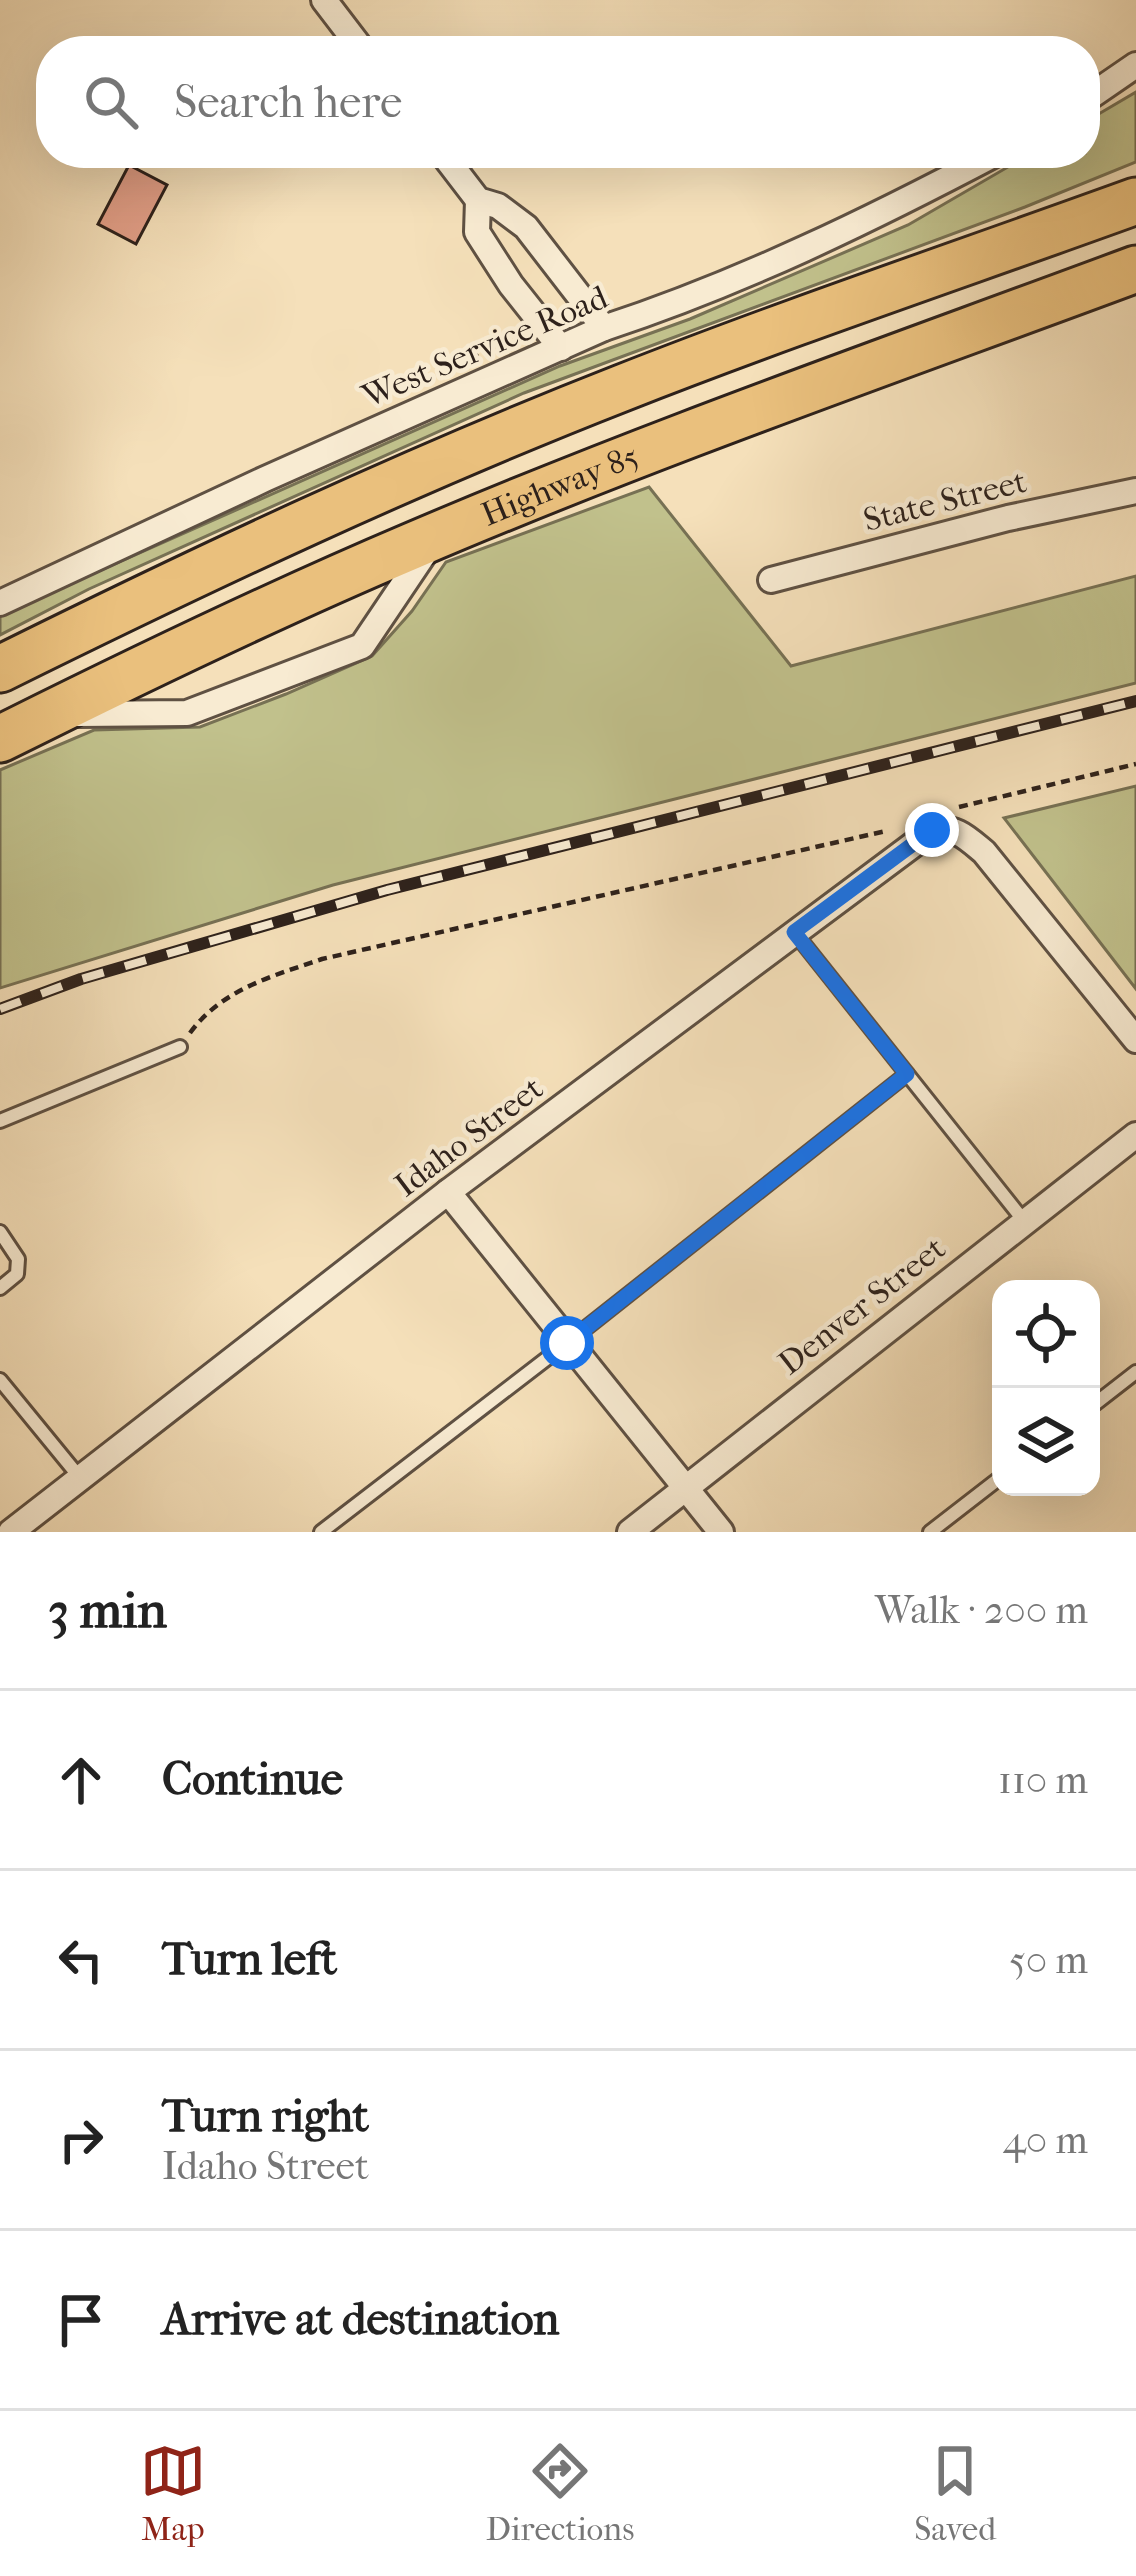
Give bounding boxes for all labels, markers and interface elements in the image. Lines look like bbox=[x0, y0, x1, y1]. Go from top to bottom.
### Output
search box bbox=[36, 36, 1100, 168]
icon: search bbox=[78, 69, 144, 135]
text: Search here bbox=[174, 76, 402, 129]
street label: West Service Road bbox=[356, 277, 614, 417]
street label: Highway 85 bbox=[476, 436, 644, 534]
street label: State Street bbox=[860, 462, 1031, 540]
route end bbox=[905, 803, 959, 857]
street label: Idaho Street bbox=[387, 1069, 551, 1205]
street label: Denver Street bbox=[771, 1229, 953, 1383]
map controls bbox=[992, 1280, 1100, 1496]
button: locate bbox=[992, 1280, 1100, 1388]
route start bbox=[540, 1316, 594, 1370]
button: layers bbox=[992, 1388, 1100, 1496]
text: 3 min bbox=[48, 1580, 167, 1640]
text: Walk · 200 m bbox=[875, 1587, 1088, 1633]
icon: ahead bbox=[48, 1747, 114, 1813]
text: Continue bbox=[162, 1753, 343, 1806]
text: 110 m bbox=[998, 1757, 1088, 1803]
icon: left bbox=[48, 1927, 114, 1993]
text: Turn left bbox=[162, 1933, 337, 1986]
text: 50 m bbox=[1009, 1937, 1088, 1983]
text: Turn right bbox=[162, 2090, 369, 2143]
icon: right bbox=[48, 2107, 114, 2173]
text: 40 m bbox=[1003, 2117, 1088, 2163]
text: Idaho Street bbox=[162, 2143, 369, 2189]
icon: arrive bbox=[48, 2287, 114, 2353]
text: Arrive at destination bbox=[162, 2293, 559, 2346]
tab: Map bbox=[140, 2438, 206, 2549]
tab: Directions bbox=[486, 2438, 634, 2549]
tab: Saved bbox=[914, 2438, 996, 2549]

